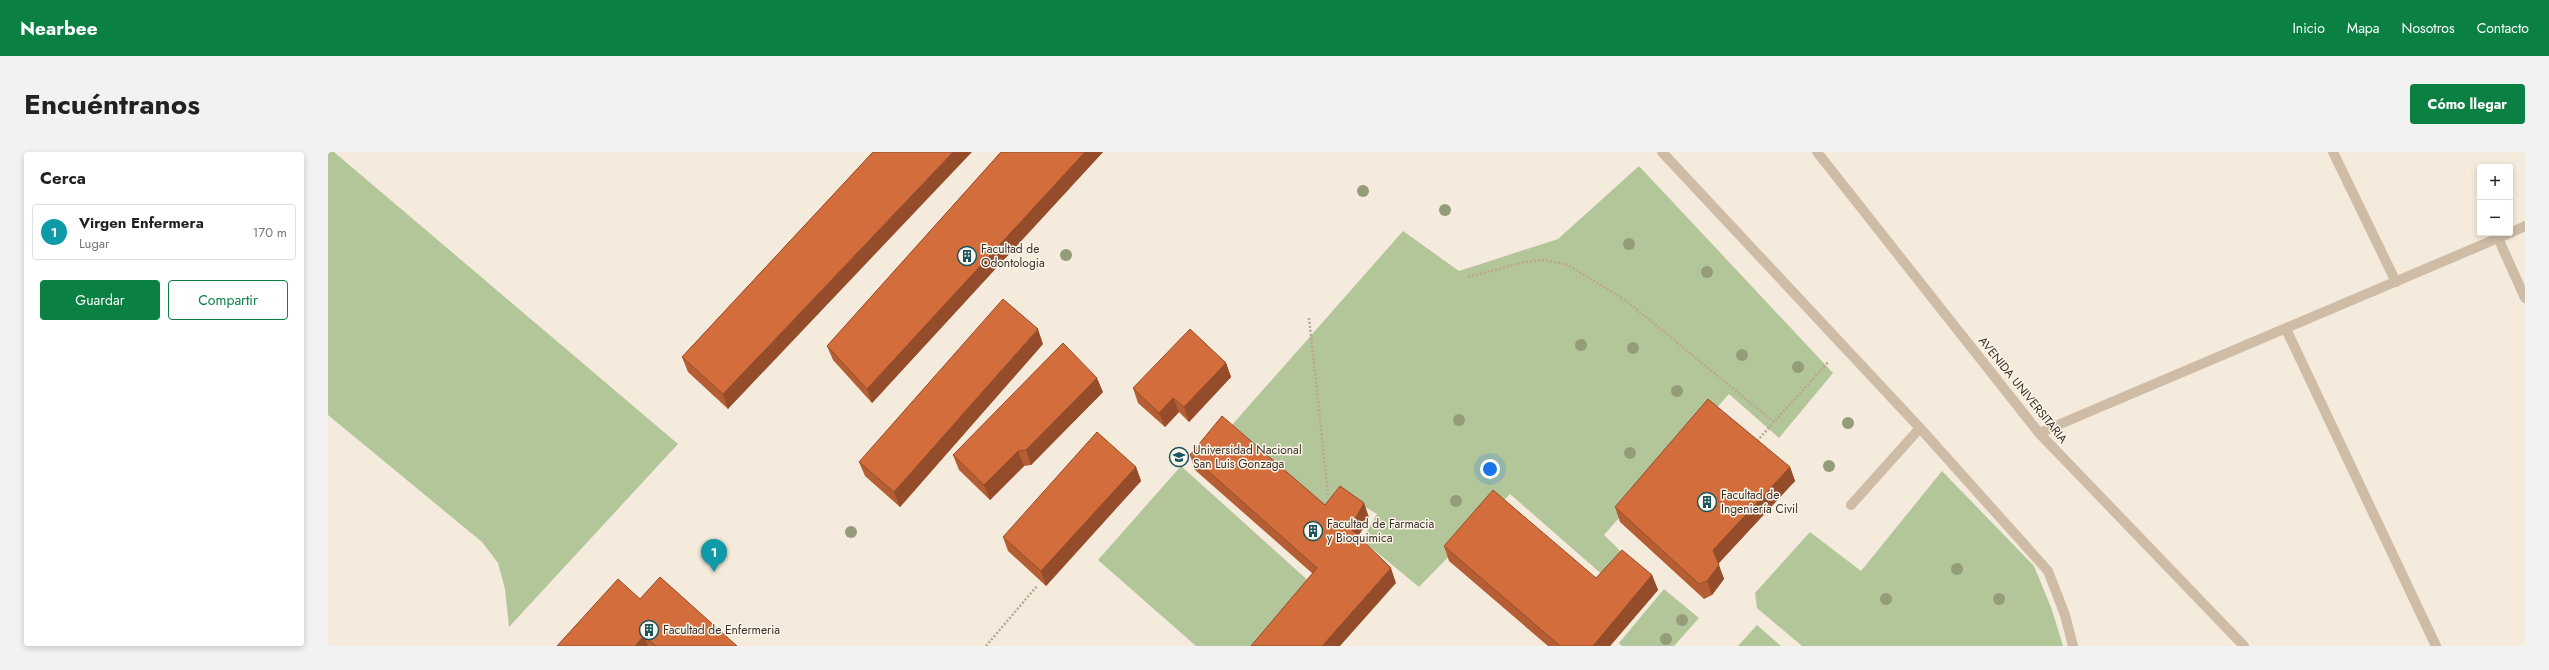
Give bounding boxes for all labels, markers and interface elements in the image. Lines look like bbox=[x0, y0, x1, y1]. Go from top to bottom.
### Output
text: Nearbee bbox=[20, 15, 98, 42]
text: Inicio bbox=[2292, 18, 2325, 38]
text: Mapa bbox=[2347, 18, 2380, 38]
text: Nosotros bbox=[2402, 18, 2455, 38]
text: Contacto bbox=[2477, 18, 2529, 38]
text: Encuéntranos bbox=[24, 84, 200, 125]
button: Cómo llegar bbox=[2410, 84, 2525, 124]
map controls bbox=[2477, 164, 2513, 236]
button: + bbox=[2477, 164, 2513, 200]
text: Cerca bbox=[40, 166, 86, 190]
button: − bbox=[2477, 200, 2513, 236]
text: Virgen Enfermera bbox=[79, 212, 204, 234]
text: 1 bbox=[51, 223, 57, 242]
text: 170 m bbox=[252, 223, 287, 242]
text: Lugar bbox=[79, 234, 110, 253]
place label: Facultad de Odontologia bbox=[981, 240, 1045, 272]
building icon: Facultad de Odontologia bbox=[956, 245, 978, 267]
button: Guardar bbox=[40, 280, 160, 320]
button: Compartir bbox=[168, 280, 288, 320]
street label: AVENIDA UNIVERSITARIA bbox=[1974, 333, 2072, 447]
place label: Universidad Nacional San Luis Gonzaga bbox=[1193, 441, 1302, 473]
school or university icon: Universidad Nacional San Luis Gonzaga bbox=[1168, 446, 1190, 468]
your location bbox=[1480, 459, 1500, 479]
place label: Facultad de Ingeniería Civil bbox=[1721, 486, 1798, 518]
building icon: Facultad de Ingeniería Civil bbox=[1696, 491, 1718, 513]
place label: Facultad de Farmacia y Bioquimica bbox=[1327, 515, 1434, 547]
building icon: Facultad de Farmacia y Bioquimica bbox=[1302, 520, 1324, 542]
pin: 1 bbox=[701, 539, 727, 572]
building icon: Facultad de Enfermeria bbox=[638, 619, 660, 641]
place label: Facultad de Enfermeria bbox=[663, 621, 780, 639]

